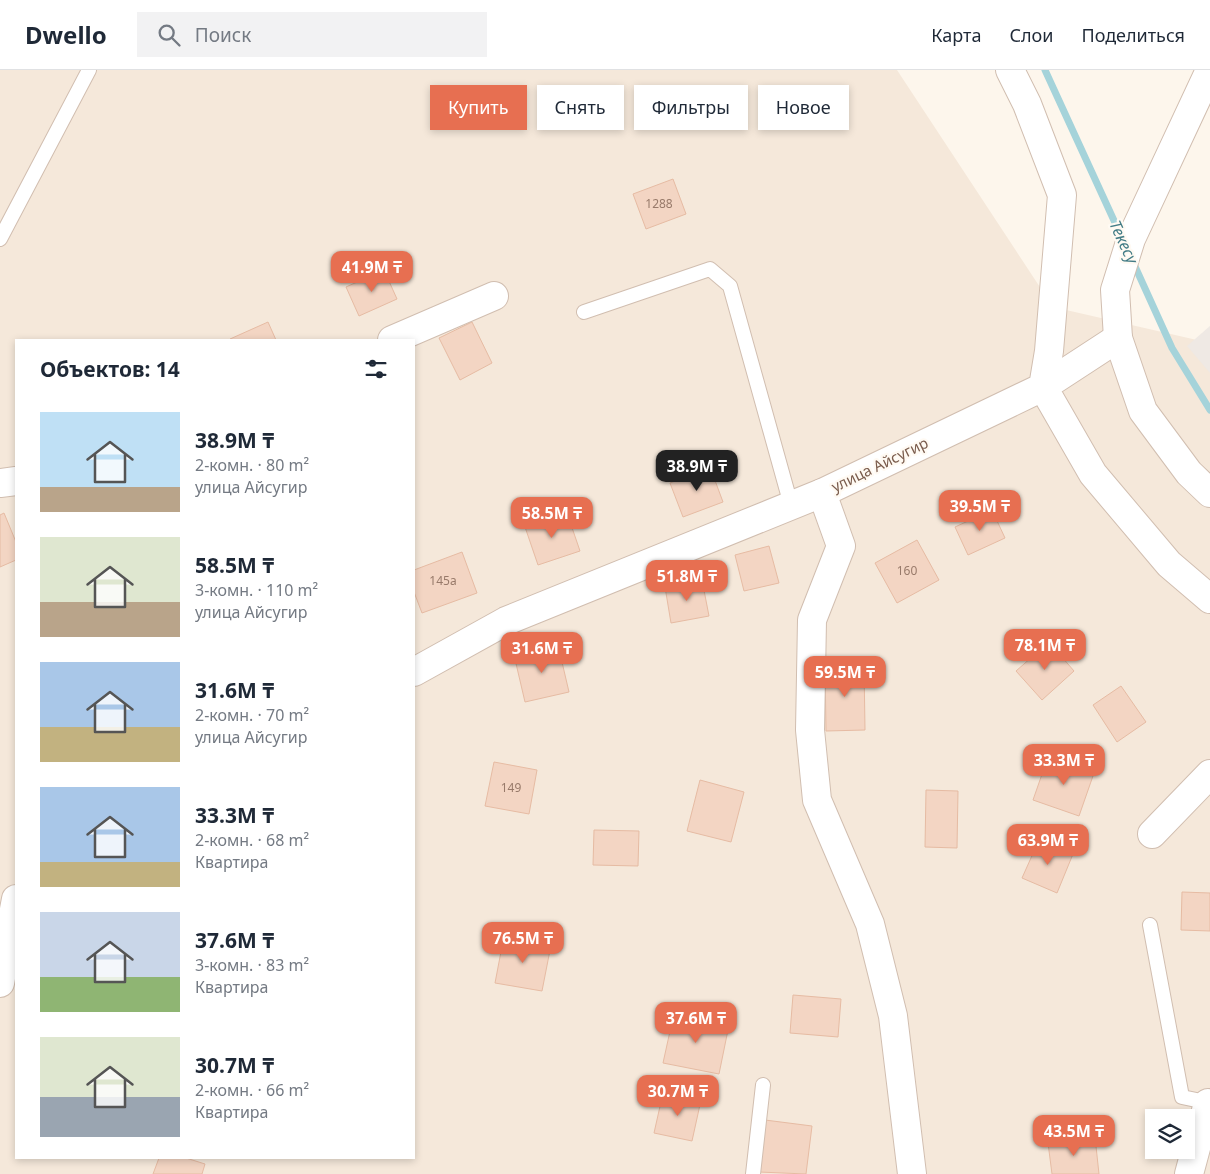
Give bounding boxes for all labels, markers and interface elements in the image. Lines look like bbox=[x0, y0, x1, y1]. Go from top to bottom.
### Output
search box bbox=[137, 12, 487, 57]
text: Dwello bbox=[25, 18, 107, 51]
icon: search bbox=[155, 21, 183, 49]
text: Поиск bbox=[195, 22, 251, 48]
text: Карта bbox=[931, 23, 981, 47]
text: Слои bbox=[1009, 23, 1053, 47]
text: Поделиться bbox=[1081, 23, 1185, 47]
chip: Купить bbox=[430, 85, 527, 130]
chip: Снять bbox=[537, 85, 624, 130]
chip: Фильтры bbox=[634, 85, 748, 130]
chip: Новое bbox=[758, 85, 849, 130]
house number: 1288 bbox=[645, 195, 673, 212]
water label: Текесу bbox=[1104, 217, 1144, 268]
pin: 41.9M ₸ bbox=[326, 250, 418, 293]
text: 41.9M ₸ bbox=[342, 256, 402, 278]
text: Объектов: 14 bbox=[40, 355, 180, 383]
icon: filters bbox=[362, 355, 390, 383]
text: 38.9M ₸ bbox=[195, 426, 274, 454]
icon: home bbox=[80, 432, 140, 492]
street label: улица Айсугир bbox=[828, 432, 931, 496]
pin: 38.9M ₸ bbox=[651, 450, 743, 492]
text: 2-комн. · 80 m² bbox=[195, 454, 309, 476]
text: 38.9M ₸ bbox=[667, 455, 727, 477]
text: улица Айсугир bbox=[195, 476, 307, 498]
pin: 39.5M ₸ bbox=[934, 490, 1026, 532]
text: 39.5M ₸ bbox=[950, 495, 1010, 517]
pin: 58.5M ₸ bbox=[506, 496, 598, 539]
text: 58.5M ₸ bbox=[522, 502, 582, 524]
text: 58.5M ₸ bbox=[195, 551, 274, 579]
icon: home bbox=[80, 557, 140, 617]
pin: 51.8M ₸ bbox=[641, 560, 733, 602]
house number: 160 bbox=[897, 562, 917, 579]
text: 51.8M ₸ bbox=[657, 565, 717, 587]
house number: 145а bbox=[429, 572, 457, 589]
text: 3-комн. · 110 m² bbox=[195, 579, 318, 601]
text: улица Айсугир bbox=[195, 601, 307, 623]
pin: 78.1M ₸ bbox=[999, 628, 1091, 671]
pin: 31.6M ₸ bbox=[496, 632, 588, 674]
text: 78.1M ₸ bbox=[1015, 634, 1075, 656]
text: 31.6M ₸ bbox=[512, 637, 572, 659]
pin: 59.5M ₸ bbox=[799, 656, 891, 698]
text: 59.5M ₸ bbox=[815, 661, 875, 683]
text: 31.6M ₸ bbox=[195, 676, 274, 704]
icon: home bbox=[80, 682, 140, 742]
text: 2-комн. · 70 m² bbox=[195, 704, 309, 726]
text: улица Айсугир bbox=[195, 726, 307, 748]
pin: 33.3M ₸ bbox=[1018, 744, 1110, 786]
text: 33.3M ₸ bbox=[1034, 749, 1094, 771]
house number: 149 bbox=[501, 779, 521, 796]
text: 33.3M ₸ bbox=[195, 801, 274, 829]
icon: home bbox=[80, 807, 140, 867]
pin: 63.9M ₸ bbox=[1002, 824, 1094, 866]
text: 2-комн. · 68 m² bbox=[195, 829, 309, 851]
text: 63.9M ₸ bbox=[1018, 829, 1078, 851]
text: Квартира bbox=[195, 851, 269, 873]
pin: 76.5M ₸ bbox=[477, 922, 569, 964]
text: 37.6M ₸ bbox=[195, 926, 274, 954]
text: 76.5M ₸ bbox=[493, 927, 553, 949]
icon: home bbox=[80, 932, 140, 992]
text: 3-комн. · 83 m² bbox=[195, 954, 309, 976]
text: Квартира bbox=[195, 976, 269, 998]
pin: 37.6M ₸ bbox=[650, 1002, 742, 1044]
text: 37.6M ₸ bbox=[666, 1007, 726, 1029]
text: 30.7M ₸ bbox=[195, 1051, 274, 1079]
icon: home bbox=[80, 1057, 140, 1117]
pin: 30.7M ₸ bbox=[632, 1074, 724, 1117]
text: 2-комн. · 66 m² bbox=[195, 1079, 309, 1101]
text: 30.7M ₸ bbox=[648, 1080, 708, 1102]
text: Квартира bbox=[195, 1101, 269, 1123]
map controls bbox=[1145, 1109, 1195, 1159]
button: layers bbox=[1145, 1109, 1195, 1159]
pin: 43.5M ₸ bbox=[1028, 1114, 1120, 1157]
text: 43.5M ₸ bbox=[1044, 1120, 1104, 1142]

